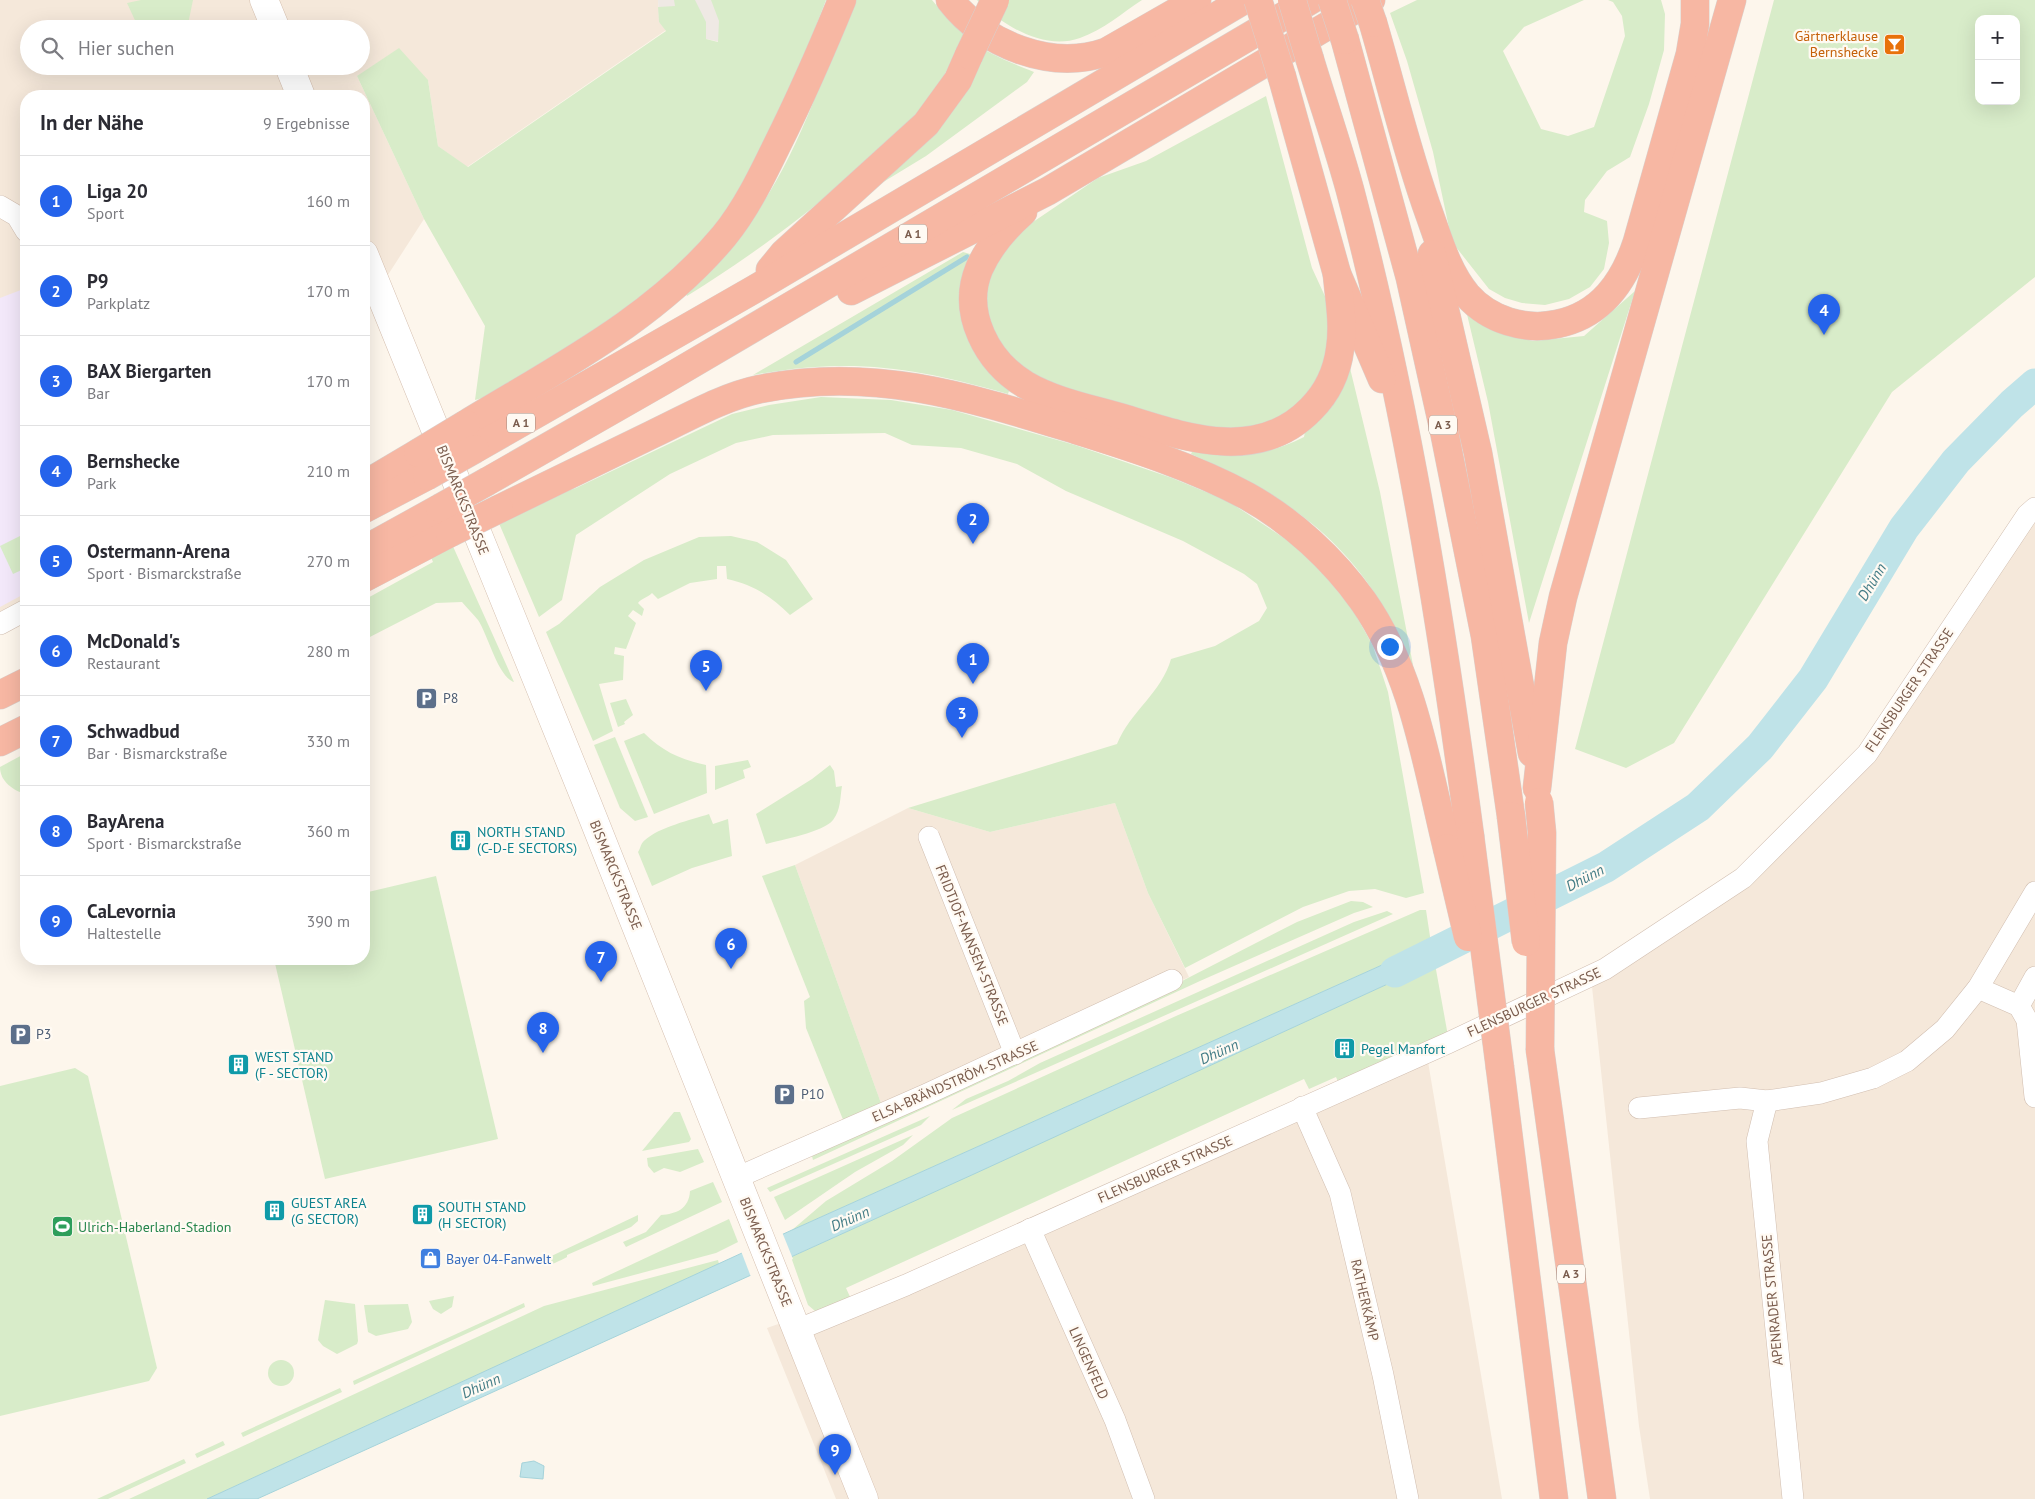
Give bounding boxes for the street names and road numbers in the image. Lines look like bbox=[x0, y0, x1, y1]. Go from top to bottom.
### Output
road number: A 1 bbox=[899, 224, 927, 243]
road number: A 1 bbox=[507, 413, 535, 432]
road number: A 3 bbox=[1429, 416, 1457, 434]
street label: BISMARCKSTRASSE bbox=[433, 442, 493, 558]
street label: FLENSBURGER STRASSE bbox=[1861, 625, 1957, 755]
street label: BISMARCKSTRASSE bbox=[586, 817, 646, 933]
street label: FRIDTJOF-NANSEN-STRASSE bbox=[931, 862, 1013, 1028]
street label: FLENSBURGER STRASSE bbox=[1464, 963, 1604, 1041]
street label: ELSA-BRÄNDSTRÖM-STRASSE bbox=[869, 1036, 1041, 1126]
street label: FLENSBURGER STRASSE bbox=[1095, 1131, 1235, 1207]
street label: BISMARCKSTRASSE bbox=[736, 1194, 796, 1310]
street label: APENRADER STRASSE bbox=[1757, 1234, 1787, 1366]
street label: RATHERKÄMP bbox=[1347, 1257, 1383, 1343]
road number: A 3 bbox=[1557, 1264, 1585, 1284]
street label: LINGENFELD bbox=[1065, 1324, 1113, 1402]

